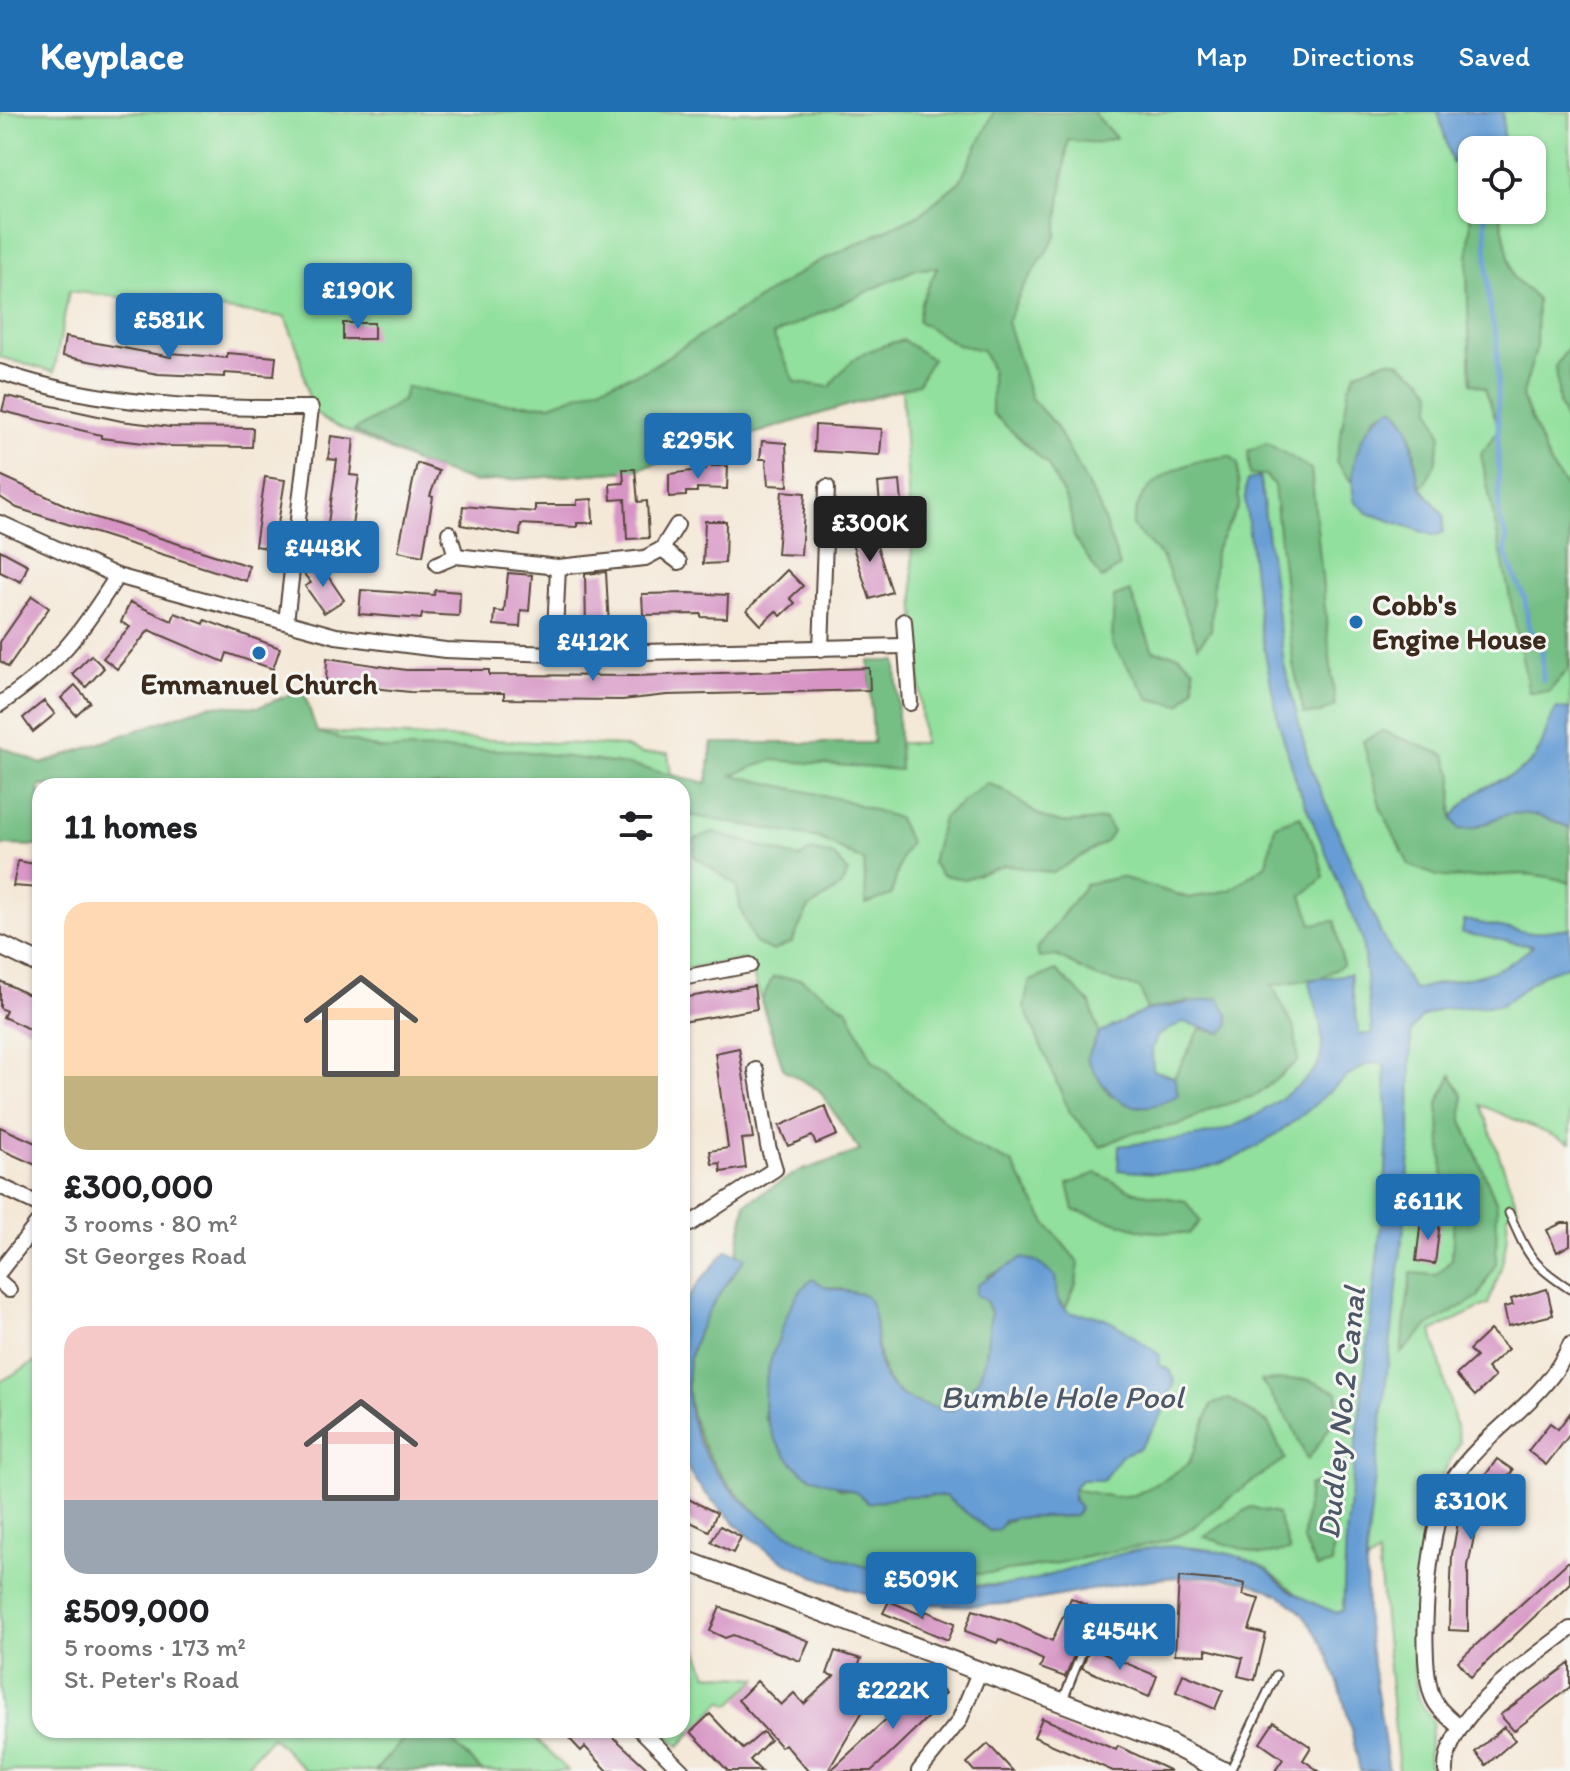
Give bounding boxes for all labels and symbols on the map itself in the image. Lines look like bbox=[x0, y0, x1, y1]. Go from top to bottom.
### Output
pin: £190K bbox=[302, 263, 414, 331]
pin: £581K bbox=[113, 293, 225, 361]
pin: £295K bbox=[642, 413, 754, 481]
pin: £300K bbox=[814, 496, 926, 564]
pin: £448K bbox=[267, 521, 379, 589]
place label: Cobb's Engine House bbox=[1372, 586, 1546, 657]
marker: Cobb's Engine House bbox=[1347, 613, 1365, 631]
pin: £412K bbox=[537, 615, 649, 683]
marker: Emmanuel Church bbox=[250, 644, 268, 662]
place label: Emmanuel Church bbox=[140, 665, 378, 702]
pin: £611K bbox=[1372, 1174, 1484, 1242]
water label: Dudley No.2 Canal bbox=[1309, 1283, 1373, 1541]
water label: Bumble Hole Pool bbox=[940, 1378, 1186, 1416]
pin: £310K bbox=[1415, 1474, 1527, 1542]
pin: £509K bbox=[865, 1552, 977, 1620]
pin: £454K bbox=[1064, 1604, 1176, 1672]
pin: £222K bbox=[837, 1663, 949, 1731]

